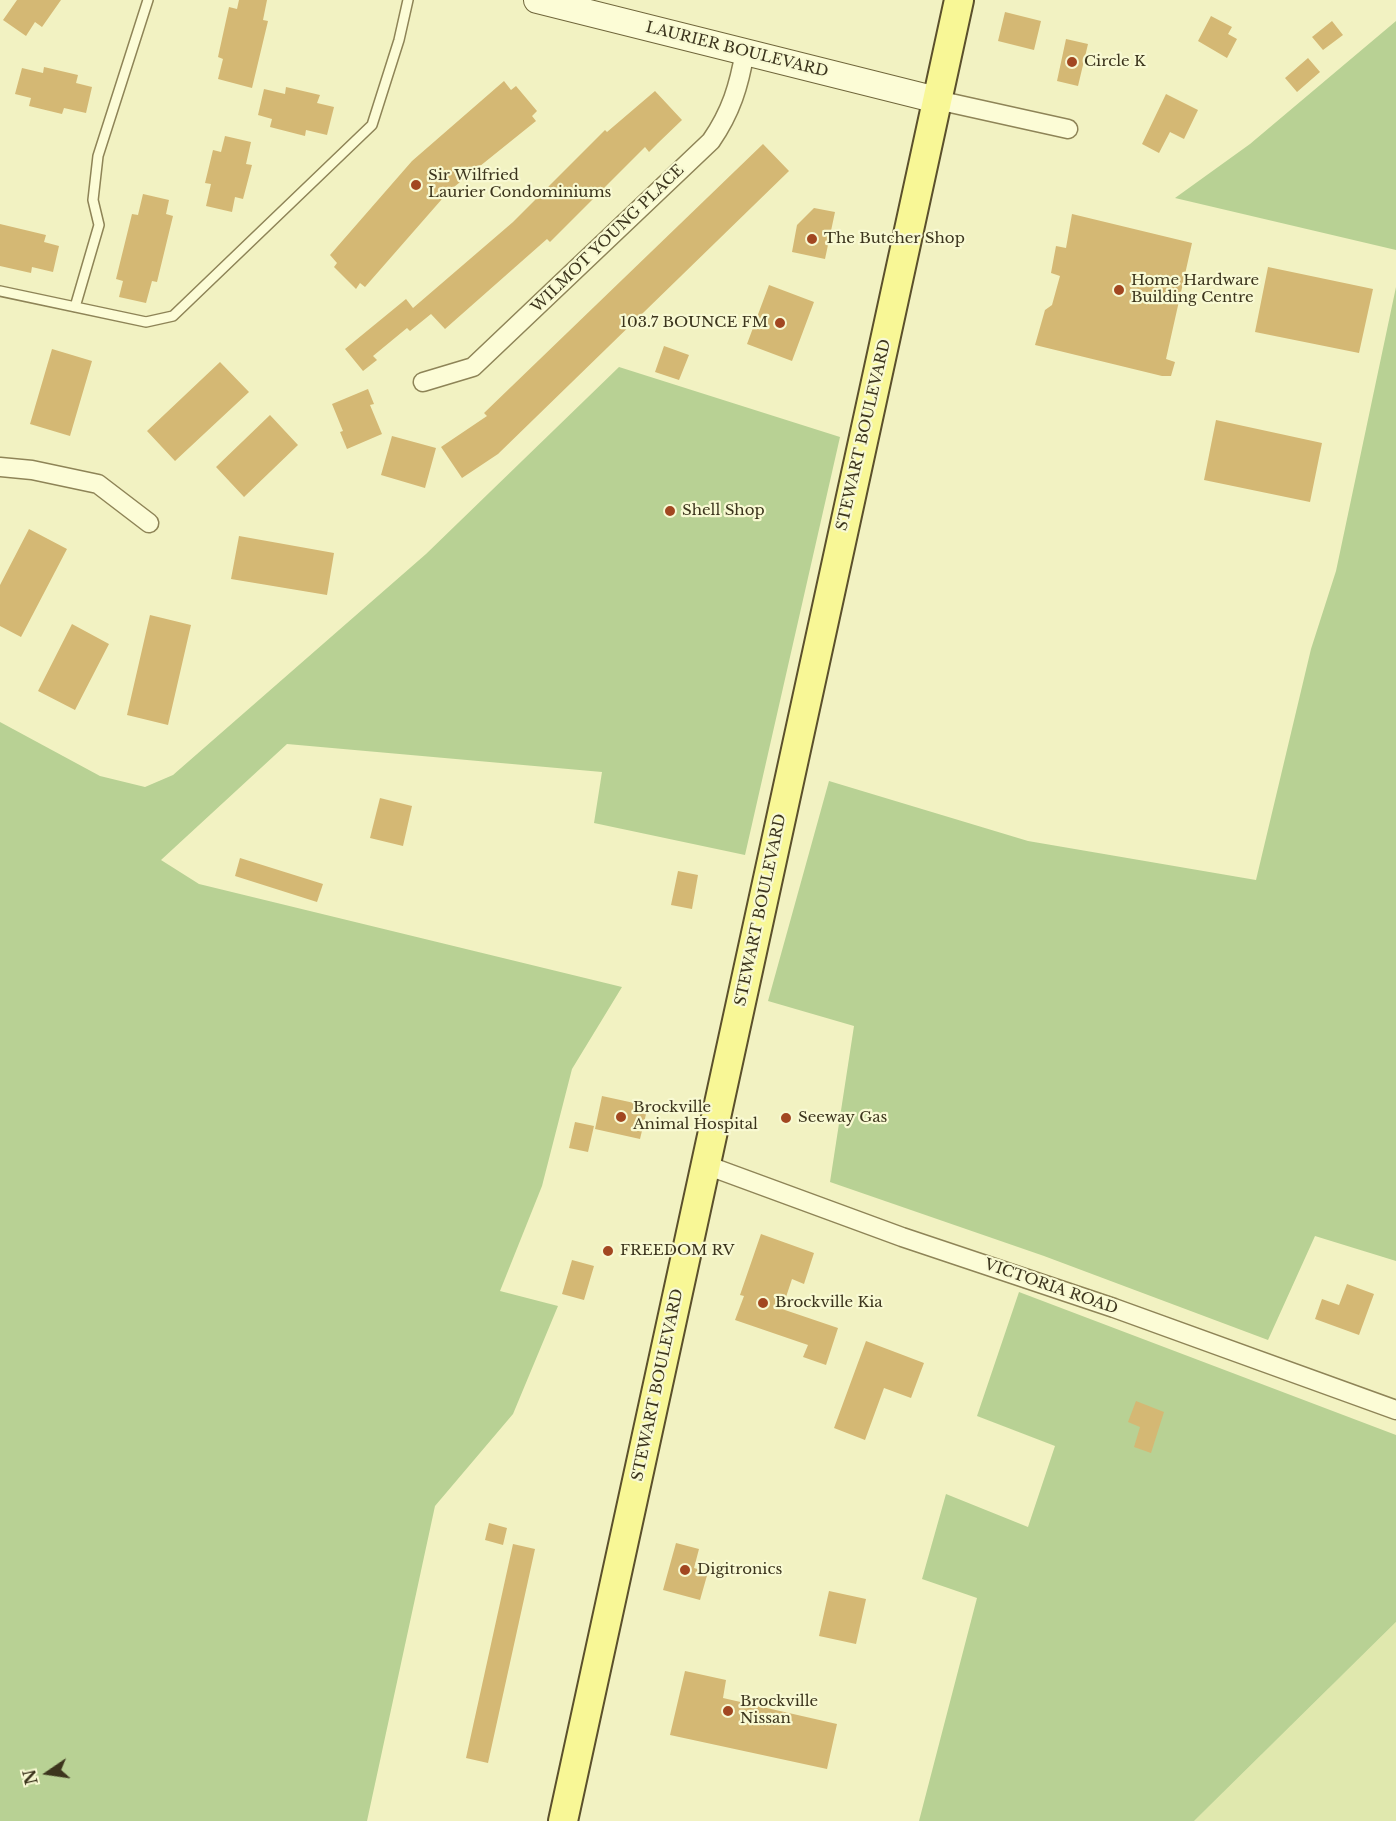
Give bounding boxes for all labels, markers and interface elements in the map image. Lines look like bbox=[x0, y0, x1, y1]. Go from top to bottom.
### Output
street label: LAURIER BOULEVARD bbox=[644, 19, 830, 81]
place label: Circle K bbox=[1084, 53, 1146, 71]
marker: Circle K bbox=[1065, 55, 1079, 69]
street label: WILMOT YOUNG PLACE bbox=[528, 161, 688, 317]
place label: Sir Wilfried Laurier Condominiums bbox=[428, 167, 611, 202]
marker: Sir Wilfried Laurier Condominiums bbox=[409, 178, 423, 192]
place label: The Butcher Shop bbox=[824, 230, 965, 248]
marker: The Butcher Shop bbox=[805, 232, 819, 246]
place label: Home Hardware Building Centre bbox=[1131, 272, 1259, 307]
marker: Home Hardware Building Centre bbox=[1112, 283, 1126, 297]
place label: 103.7 BOUNCE FM bbox=[620, 314, 768, 332]
marker: 103.7 BOUNCE FM bbox=[773, 316, 787, 330]
street label: STEWART BOULEVARD bbox=[833, 338, 895, 532]
place label: Shell Shop bbox=[682, 502, 765, 520]
marker: Shell Shop bbox=[663, 504, 677, 518]
street label: STEWART BOULEVARD bbox=[732, 812, 790, 1008]
place label: Brockville Animal Hospital bbox=[633, 1099, 758, 1134]
place label: Seeway Gas bbox=[798, 1109, 887, 1127]
marker: Brockville Animal Hospital bbox=[614, 1110, 628, 1124]
marker: Seeway Gas bbox=[779, 1111, 793, 1125]
place label: FREEDOM RV bbox=[620, 1242, 734, 1260]
marker: FREEDOM RV bbox=[601, 1244, 615, 1258]
street label: VICTORIA ROAD bbox=[982, 1256, 1120, 1318]
street label: STEWART BOULEVARD bbox=[629, 1287, 687, 1483]
place label: Brockville Kia bbox=[775, 1294, 883, 1312]
marker: Brockville Kia bbox=[756, 1296, 770, 1310]
place label: Digitronics bbox=[697, 1561, 782, 1579]
marker: Digitronics bbox=[678, 1563, 692, 1577]
place label: Brockville Nissan bbox=[740, 1693, 818, 1728]
marker: Brockville Nissan bbox=[721, 1704, 735, 1718]
north arrow bbox=[18, 1743, 78, 1803]
text: N bbox=[19, 1767, 42, 1787]

